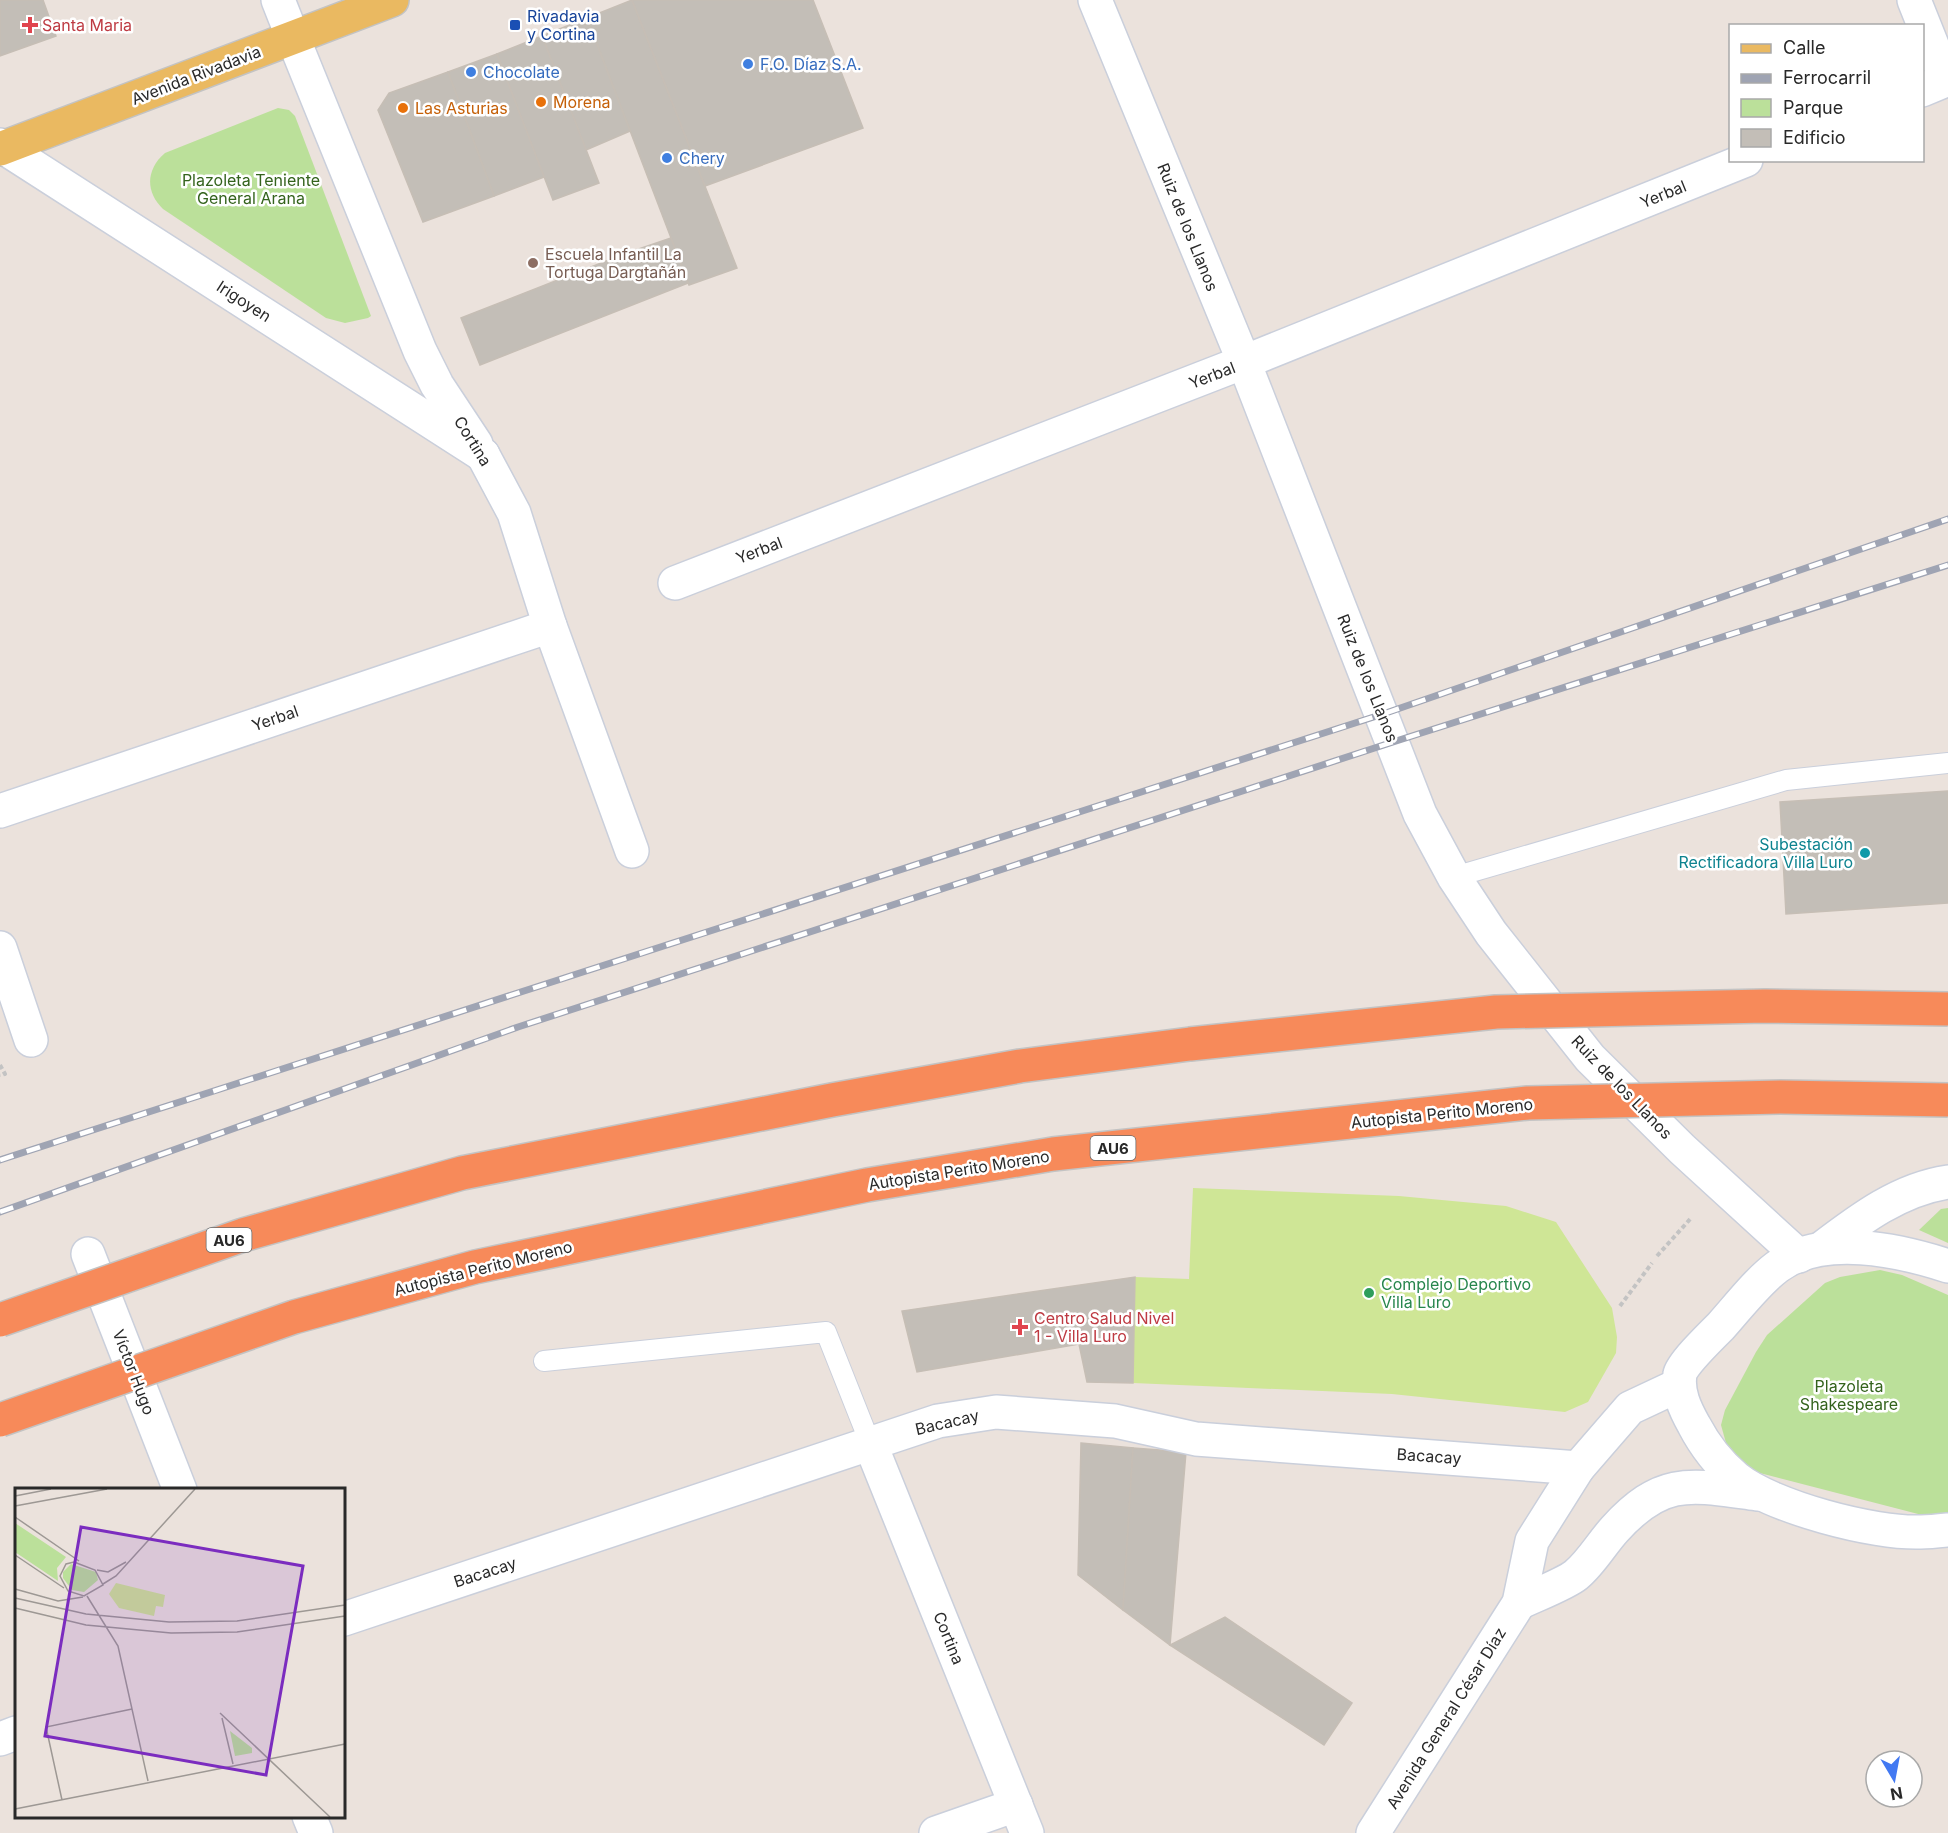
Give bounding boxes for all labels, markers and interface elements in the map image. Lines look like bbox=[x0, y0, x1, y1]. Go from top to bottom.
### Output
place label: Rivadavia y Cortina bbox=[527, 6, 599, 44]
place label: Santa Maria bbox=[42, 15, 132, 35]
marker: Santa Maria bbox=[23, 18, 37, 32]
marker: Rivadavia y Cortina bbox=[508, 18, 522, 32]
legend bbox=[1729, 24, 1924, 162]
text: Calle bbox=[1783, 37, 1825, 58]
street label: Avenida Rivadavia bbox=[128, 41, 264, 109]
place label: F.O. Díaz S.A. bbox=[760, 54, 862, 74]
marker: F.O. Díaz S.A. bbox=[741, 57, 755, 71]
place label: Chocolate bbox=[483, 62, 560, 82]
marker: Chocolate bbox=[464, 65, 478, 79]
text: Ferrocarril bbox=[1783, 67, 1871, 88]
place label: Morena bbox=[553, 92, 611, 112]
marker: Morena bbox=[534, 95, 548, 109]
text: Parque bbox=[1783, 97, 1843, 118]
place label: Las Asturias bbox=[415, 98, 508, 118]
marker: Las Asturias bbox=[396, 101, 410, 115]
text: Edificio bbox=[1783, 127, 1846, 148]
place label: Chery bbox=[679, 148, 725, 168]
marker: Chery bbox=[660, 151, 674, 165]
street label: Ruiz de los Llanos bbox=[1153, 160, 1223, 294]
park label: Plazoleta Teniente General Arana bbox=[182, 170, 320, 208]
street label: Yerbal bbox=[1637, 176, 1689, 212]
place label: Escuela Infantil La Tortuga Dargtañán bbox=[545, 244, 686, 282]
marker: Escuela Infantil La Tortuga Dargtañán bbox=[526, 256, 540, 270]
street label: Irigoyen bbox=[213, 276, 275, 326]
street label: Yerbal bbox=[1186, 357, 1238, 393]
street label: Cortina bbox=[450, 412, 496, 470]
street label: Yerbal bbox=[733, 532, 785, 568]
street label: Ruiz de los Llanos bbox=[1333, 611, 1403, 745]
street label: Yerbal bbox=[249, 701, 301, 735]
place label: Subestación Rectificadora Villa Luro bbox=[1678, 834, 1853, 872]
marker: Subestación Rectificadora Villa Luro bbox=[1858, 846, 1872, 860]
street label: Ruiz de los Llanos bbox=[1567, 1031, 1677, 1143]
street label: Autopista Perito Moreno bbox=[1350, 1093, 1534, 1133]
road number: AU6 bbox=[1090, 1136, 1136, 1160]
street label: Autopista Perito Moreno bbox=[867, 1146, 1051, 1194]
road number: AU6 bbox=[206, 1228, 252, 1252]
street label: Autopista Perito Moreno bbox=[392, 1236, 574, 1300]
place label: Complejo Deportivo Villa Luro bbox=[1381, 1274, 1531, 1312]
marker: Complejo Deportivo Villa Luro bbox=[1362, 1286, 1376, 1300]
place label: Centro Salud Nivel 1 - Villa Luro bbox=[1034, 1308, 1174, 1346]
marker: Centro Salud Nivel 1 - Villa Luro bbox=[1011, 1318, 1029, 1336]
street label: Víctor Hugo bbox=[109, 1326, 159, 1418]
park label: Plazoleta Shakespeare bbox=[1800, 1376, 1898, 1414]
street label: Bacacay bbox=[913, 1405, 981, 1439]
street label: Bacacay bbox=[1396, 1444, 1462, 1468]
inset map bbox=[15, 1488, 345, 1818]
street label: Bacacay bbox=[451, 1552, 519, 1592]
street label: Cortina bbox=[929, 1609, 969, 1667]
street label: Avenida General César Díaz bbox=[1382, 1624, 1510, 1812]
north arrow bbox=[1864, 1749, 1924, 1809]
text: N bbox=[1889, 1783, 1904, 1805]

